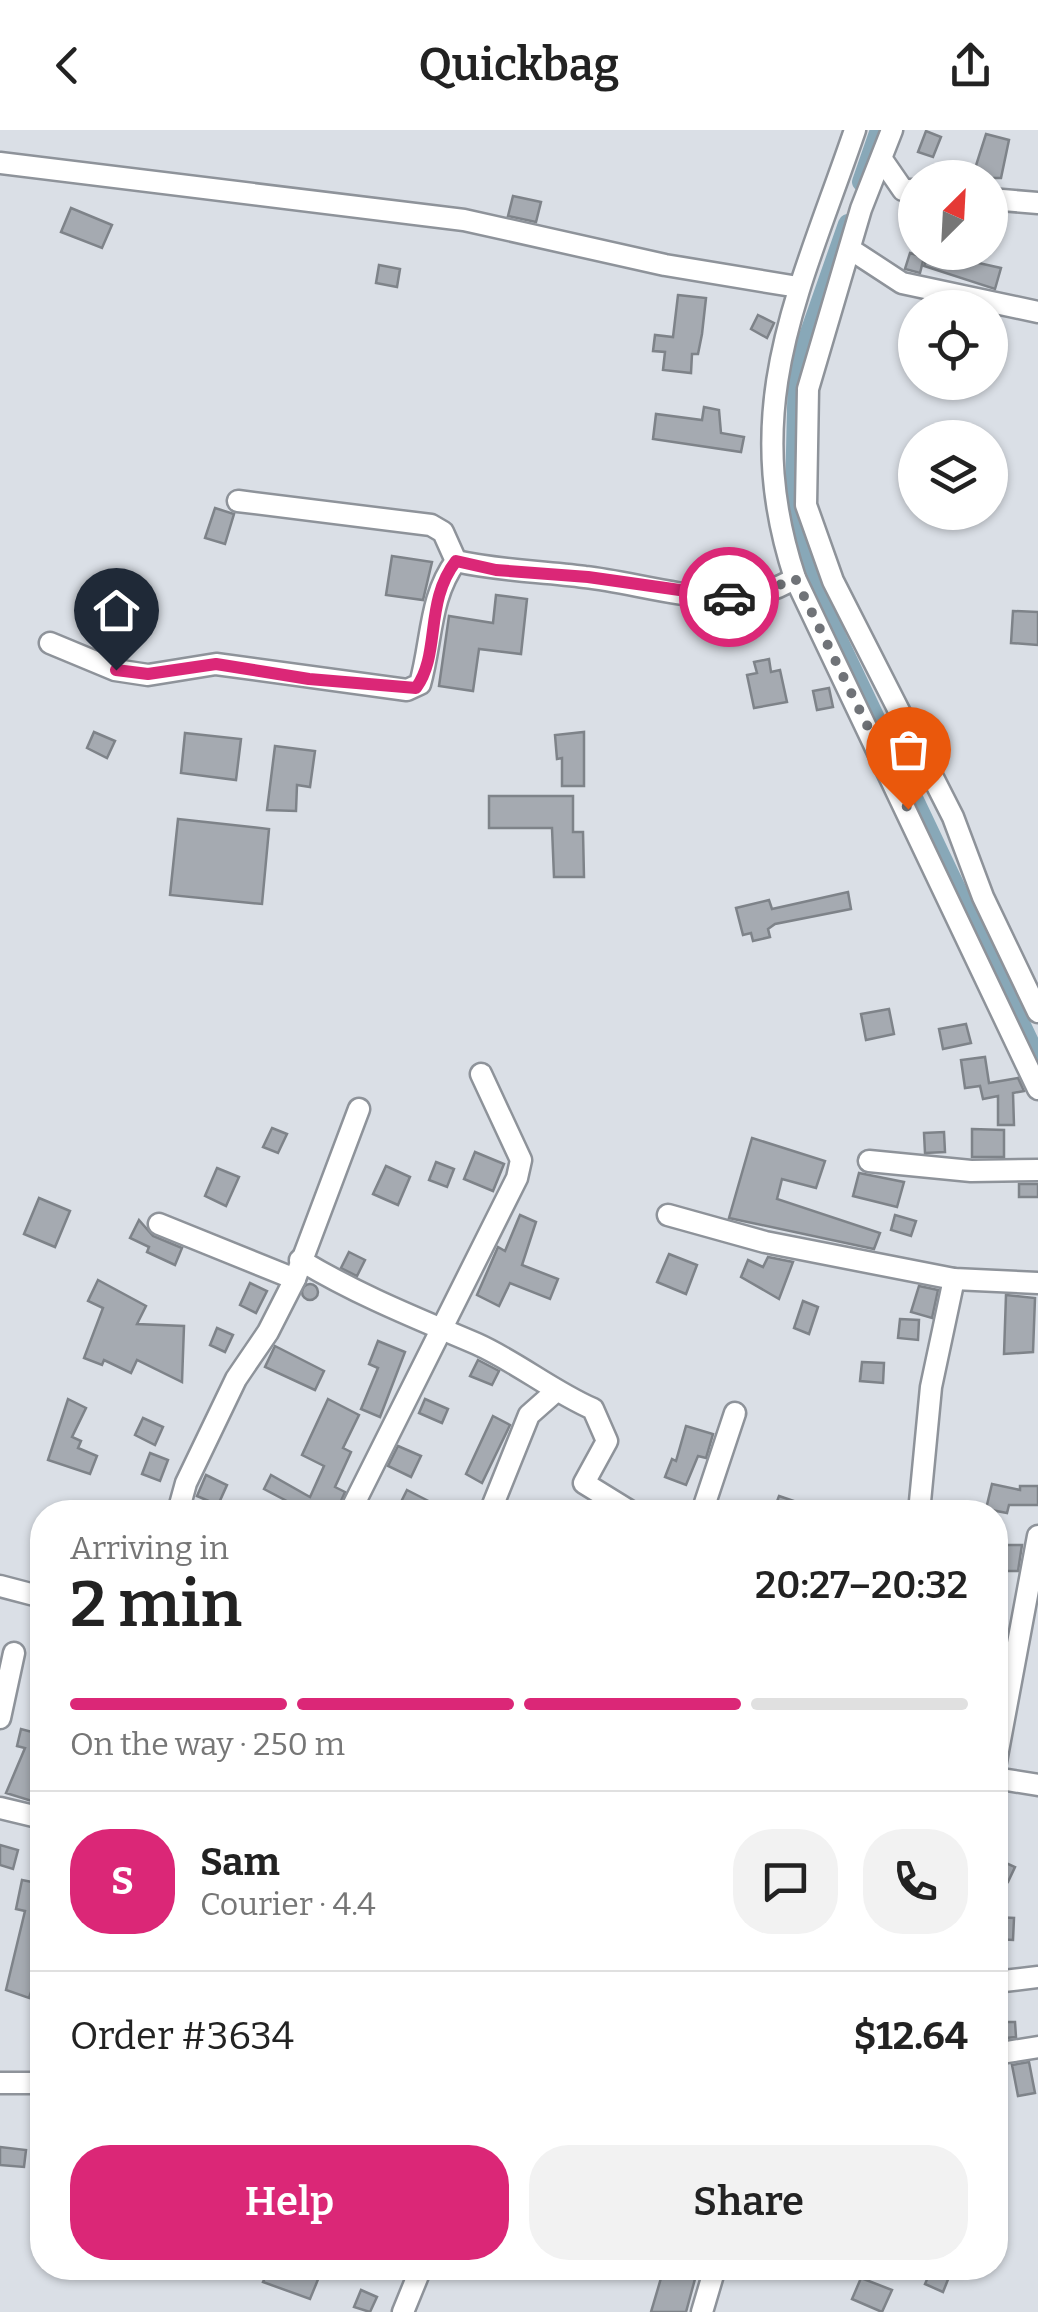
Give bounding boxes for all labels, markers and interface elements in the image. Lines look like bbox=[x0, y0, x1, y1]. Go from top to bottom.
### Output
icon: back bbox=[40, 38, 95, 93]
text: Quickbag bbox=[419, 38, 619, 92]
icon: share bbox=[943, 38, 998, 93]
north arrow bbox=[898, 160, 1008, 270]
map controls bbox=[898, 160, 1008, 530]
button: locate bbox=[898, 290, 1008, 400]
button: layers bbox=[898, 420, 1008, 530]
courier bbox=[679, 547, 779, 647]
pin bbox=[74, 568, 159, 671]
icon: car bbox=[702, 570, 757, 625]
icon: home bbox=[89, 583, 144, 638]
pin bbox=[866, 707, 951, 810]
icon: bag bbox=[881, 722, 936, 777]
text: Arriving in bbox=[70, 1529, 229, 1567]
text: 20:27–20:32 bbox=[755, 1562, 968, 1608]
text: 2 min bbox=[70, 1565, 242, 1643]
text: On the way · 250 m bbox=[70, 1725, 345, 1763]
button: chat bbox=[733, 1829, 838, 1934]
button: phone bbox=[863, 1829, 968, 1934]
text: Sam bbox=[200, 1839, 280, 1885]
text: S bbox=[111, 1858, 134, 1904]
text: Courier · 4.4 bbox=[200, 1885, 376, 1923]
text: Order #3634 bbox=[70, 2013, 294, 2059]
text: $12.64 bbox=[853, 2013, 968, 2059]
button: Help bbox=[70, 2145, 509, 2260]
button: Share bbox=[529, 2145, 968, 2260]

